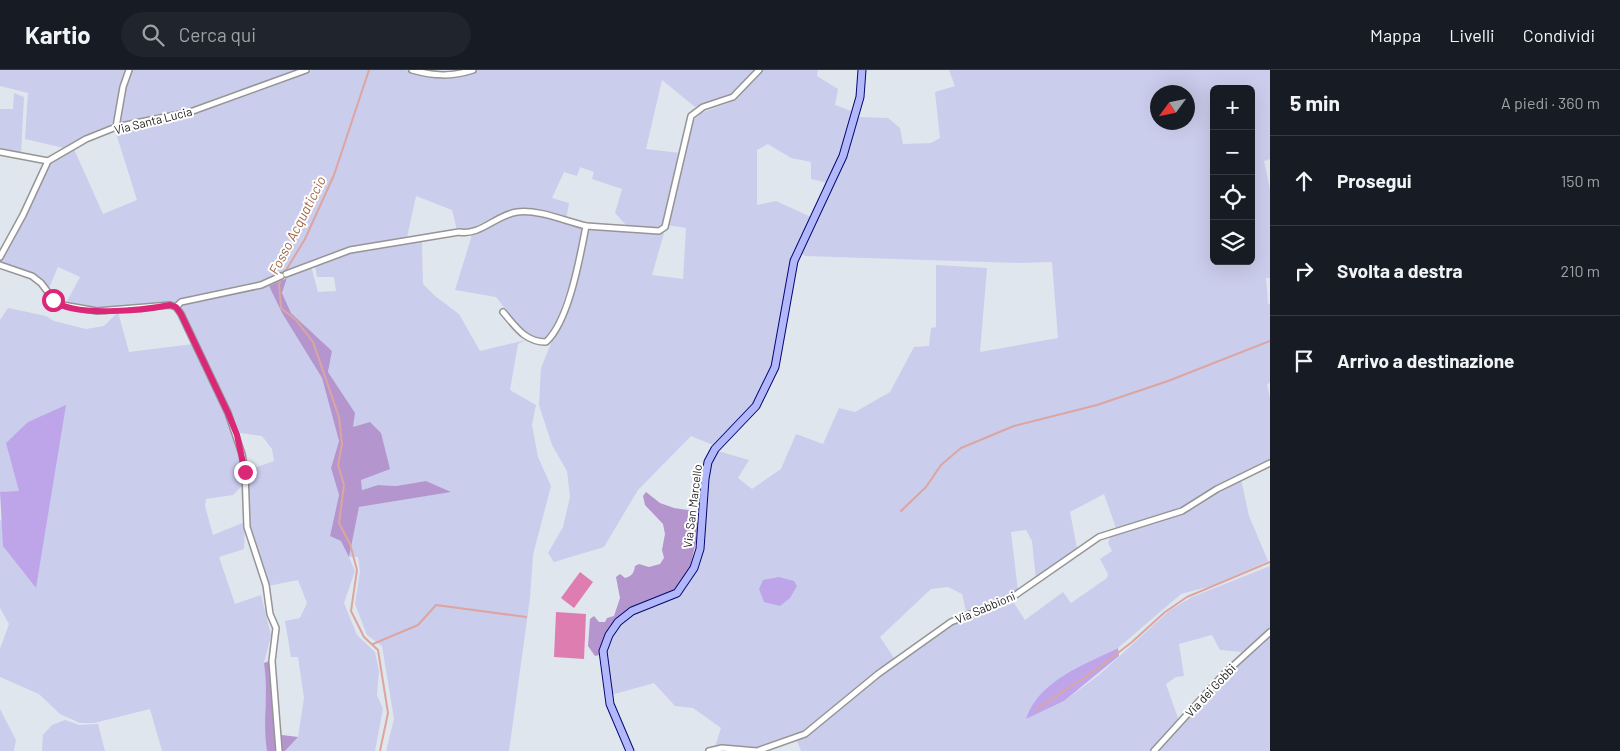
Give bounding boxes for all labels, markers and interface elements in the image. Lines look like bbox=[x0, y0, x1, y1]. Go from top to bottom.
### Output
search box bbox=[121, 12, 471, 57]
text: Kartio bbox=[25, 20, 91, 49]
icon: search bbox=[139, 21, 167, 49]
text: Cerca qui bbox=[179, 23, 256, 46]
text: Mappa bbox=[1370, 24, 1421, 46]
text: Livelli bbox=[1449, 24, 1495, 46]
text: Condividi bbox=[1523, 24, 1595, 46]
north arrow bbox=[1150, 85, 1195, 130]
map controls bbox=[1210, 85, 1255, 265]
button: + bbox=[1210, 85, 1255, 130]
text: 5 min bbox=[1290, 90, 1340, 115]
text: A piedi · 360 m bbox=[1501, 93, 1600, 112]
street label: Via Santa Lucia bbox=[113, 104, 193, 136]
button: − bbox=[1210, 130, 1255, 175]
icon: ahead bbox=[1290, 167, 1318, 195]
text: Prosegui bbox=[1337, 169, 1412, 192]
text: 150 m bbox=[1561, 171, 1600, 190]
water label: Fosso Acquaticcio bbox=[265, 173, 329, 277]
button: locate bbox=[1210, 175, 1255, 220]
button: layers bbox=[1210, 220, 1255, 265]
icon: right bbox=[1290, 257, 1318, 285]
text: Svolta a destra bbox=[1337, 259, 1463, 282]
text: 210 m bbox=[1561, 261, 1600, 280]
route start bbox=[42, 289, 65, 312]
icon: arrive bbox=[1290, 347, 1318, 375]
text: Arrivo a destinazione bbox=[1337, 349, 1515, 372]
route end bbox=[234, 461, 257, 484]
street label: Via San Marcello bbox=[680, 463, 704, 549]
street label: Via Sabbioni bbox=[953, 588, 1017, 626]
street label: Via dei Gobbi bbox=[1182, 661, 1238, 719]

